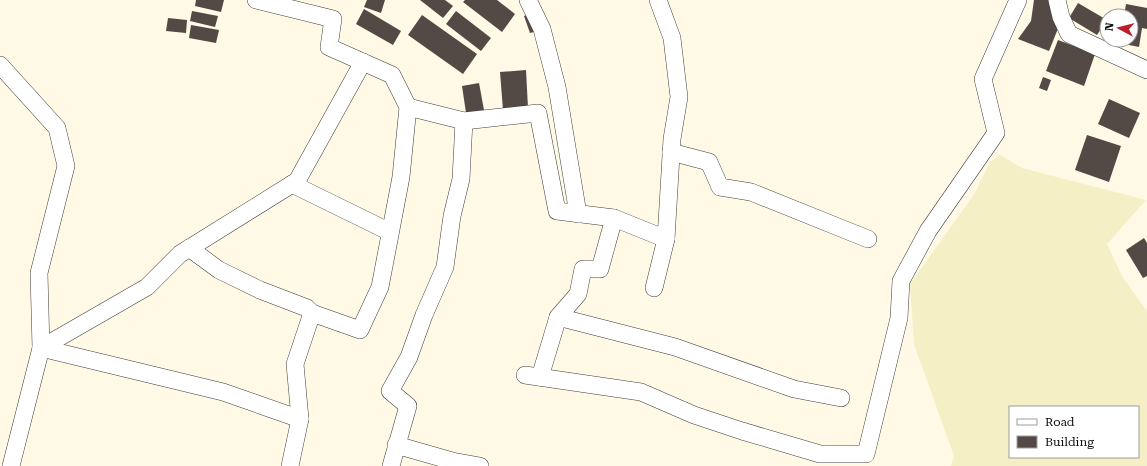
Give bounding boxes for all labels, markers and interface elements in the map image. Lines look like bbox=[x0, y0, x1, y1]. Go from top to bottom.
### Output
north arrow bbox=[1099, 8, 1139, 48]
text: N bbox=[1103, 21, 1117, 32]
legend bbox=[1009, 406, 1139, 458]
text: Road bbox=[1045, 415, 1075, 429]
text: Building bbox=[1045, 435, 1094, 449]

